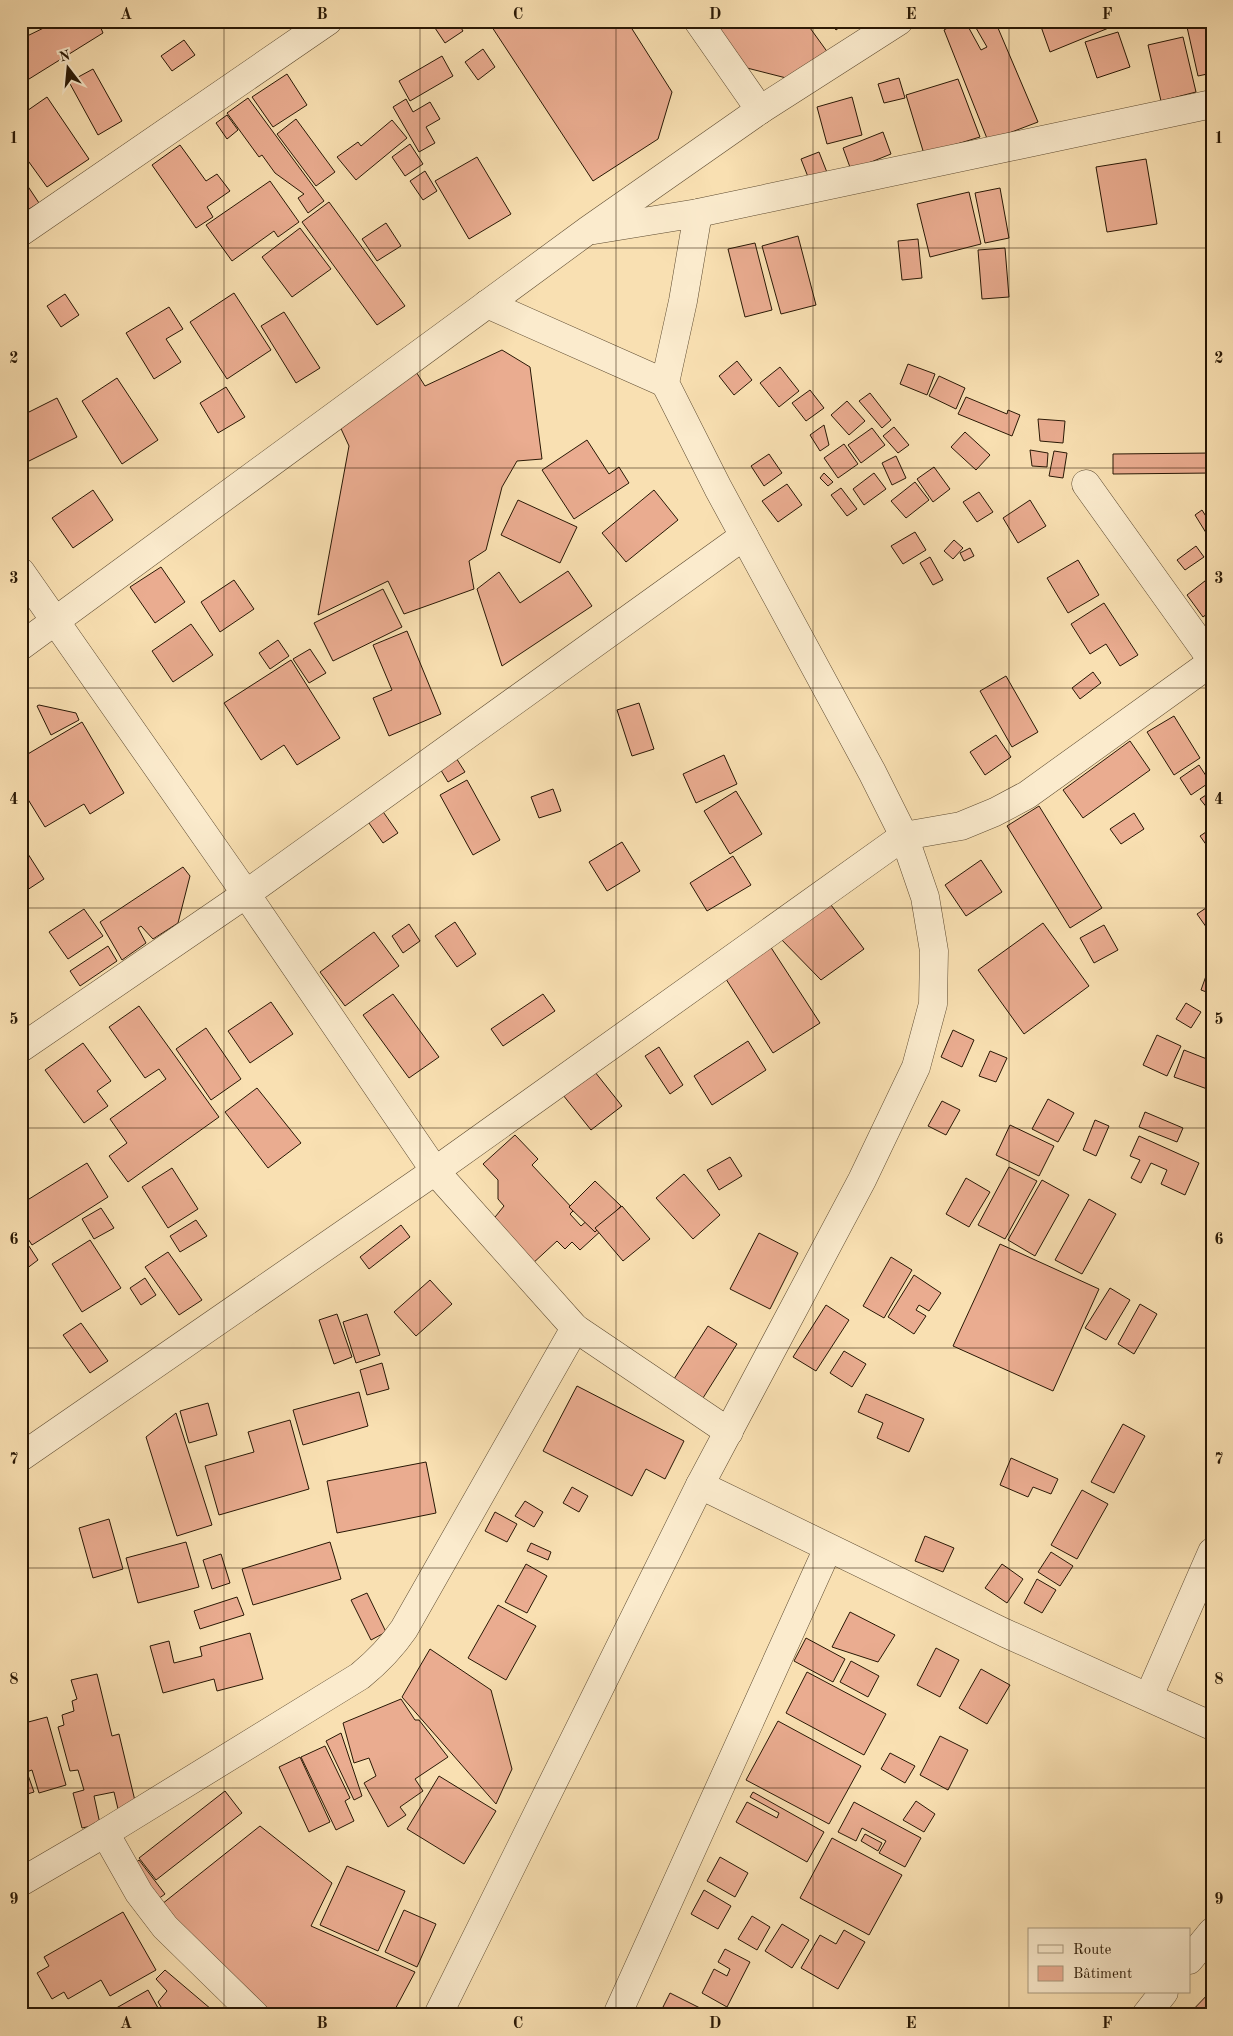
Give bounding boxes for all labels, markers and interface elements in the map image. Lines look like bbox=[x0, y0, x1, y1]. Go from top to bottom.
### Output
text: A bbox=[120, 7, 132, 23]
text: B bbox=[316, 7, 328, 23]
text: C bbox=[513, 7, 523, 23]
text: D bbox=[709, 7, 721, 23]
text: E bbox=[905, 7, 917, 23]
text: F bbox=[1102, 7, 1113, 23]
north arrow bbox=[42, 42, 92, 92]
text: N bbox=[58, 48, 72, 65]
text: 1 bbox=[9, 131, 19, 147]
text: 1 bbox=[1214, 131, 1224, 147]
text: 2 bbox=[9, 351, 19, 367]
text: 2 bbox=[1214, 351, 1224, 367]
text: 3 bbox=[9, 571, 19, 587]
text: 3 bbox=[1214, 571, 1224, 587]
text: 4 bbox=[9, 792, 19, 808]
text: 4 bbox=[1214, 792, 1224, 808]
text: 5 bbox=[9, 1012, 19, 1028]
text: 5 bbox=[1214, 1012, 1224, 1028]
text: 6 bbox=[9, 1232, 19, 1248]
text: 6 bbox=[1214, 1232, 1224, 1248]
text: 7 bbox=[9, 1452, 19, 1468]
text: 7 bbox=[1214, 1452, 1224, 1468]
text: 8 bbox=[9, 1672, 19, 1688]
text: 8 bbox=[1214, 1672, 1224, 1688]
text: 9 bbox=[9, 1892, 19, 1908]
text: 9 bbox=[1214, 1892, 1224, 1908]
legend bbox=[1028, 1928, 1190, 1994]
text: Route bbox=[1073, 1943, 1111, 1958]
text: Bâtiment bbox=[1073, 1967, 1132, 1982]
text: A bbox=[120, 2016, 132, 2032]
text: B bbox=[316, 2016, 328, 2032]
text: C bbox=[513, 2016, 523, 2032]
text: D bbox=[709, 2016, 721, 2032]
text: E bbox=[905, 2016, 917, 2032]
text: F bbox=[1102, 2016, 1113, 2032]

